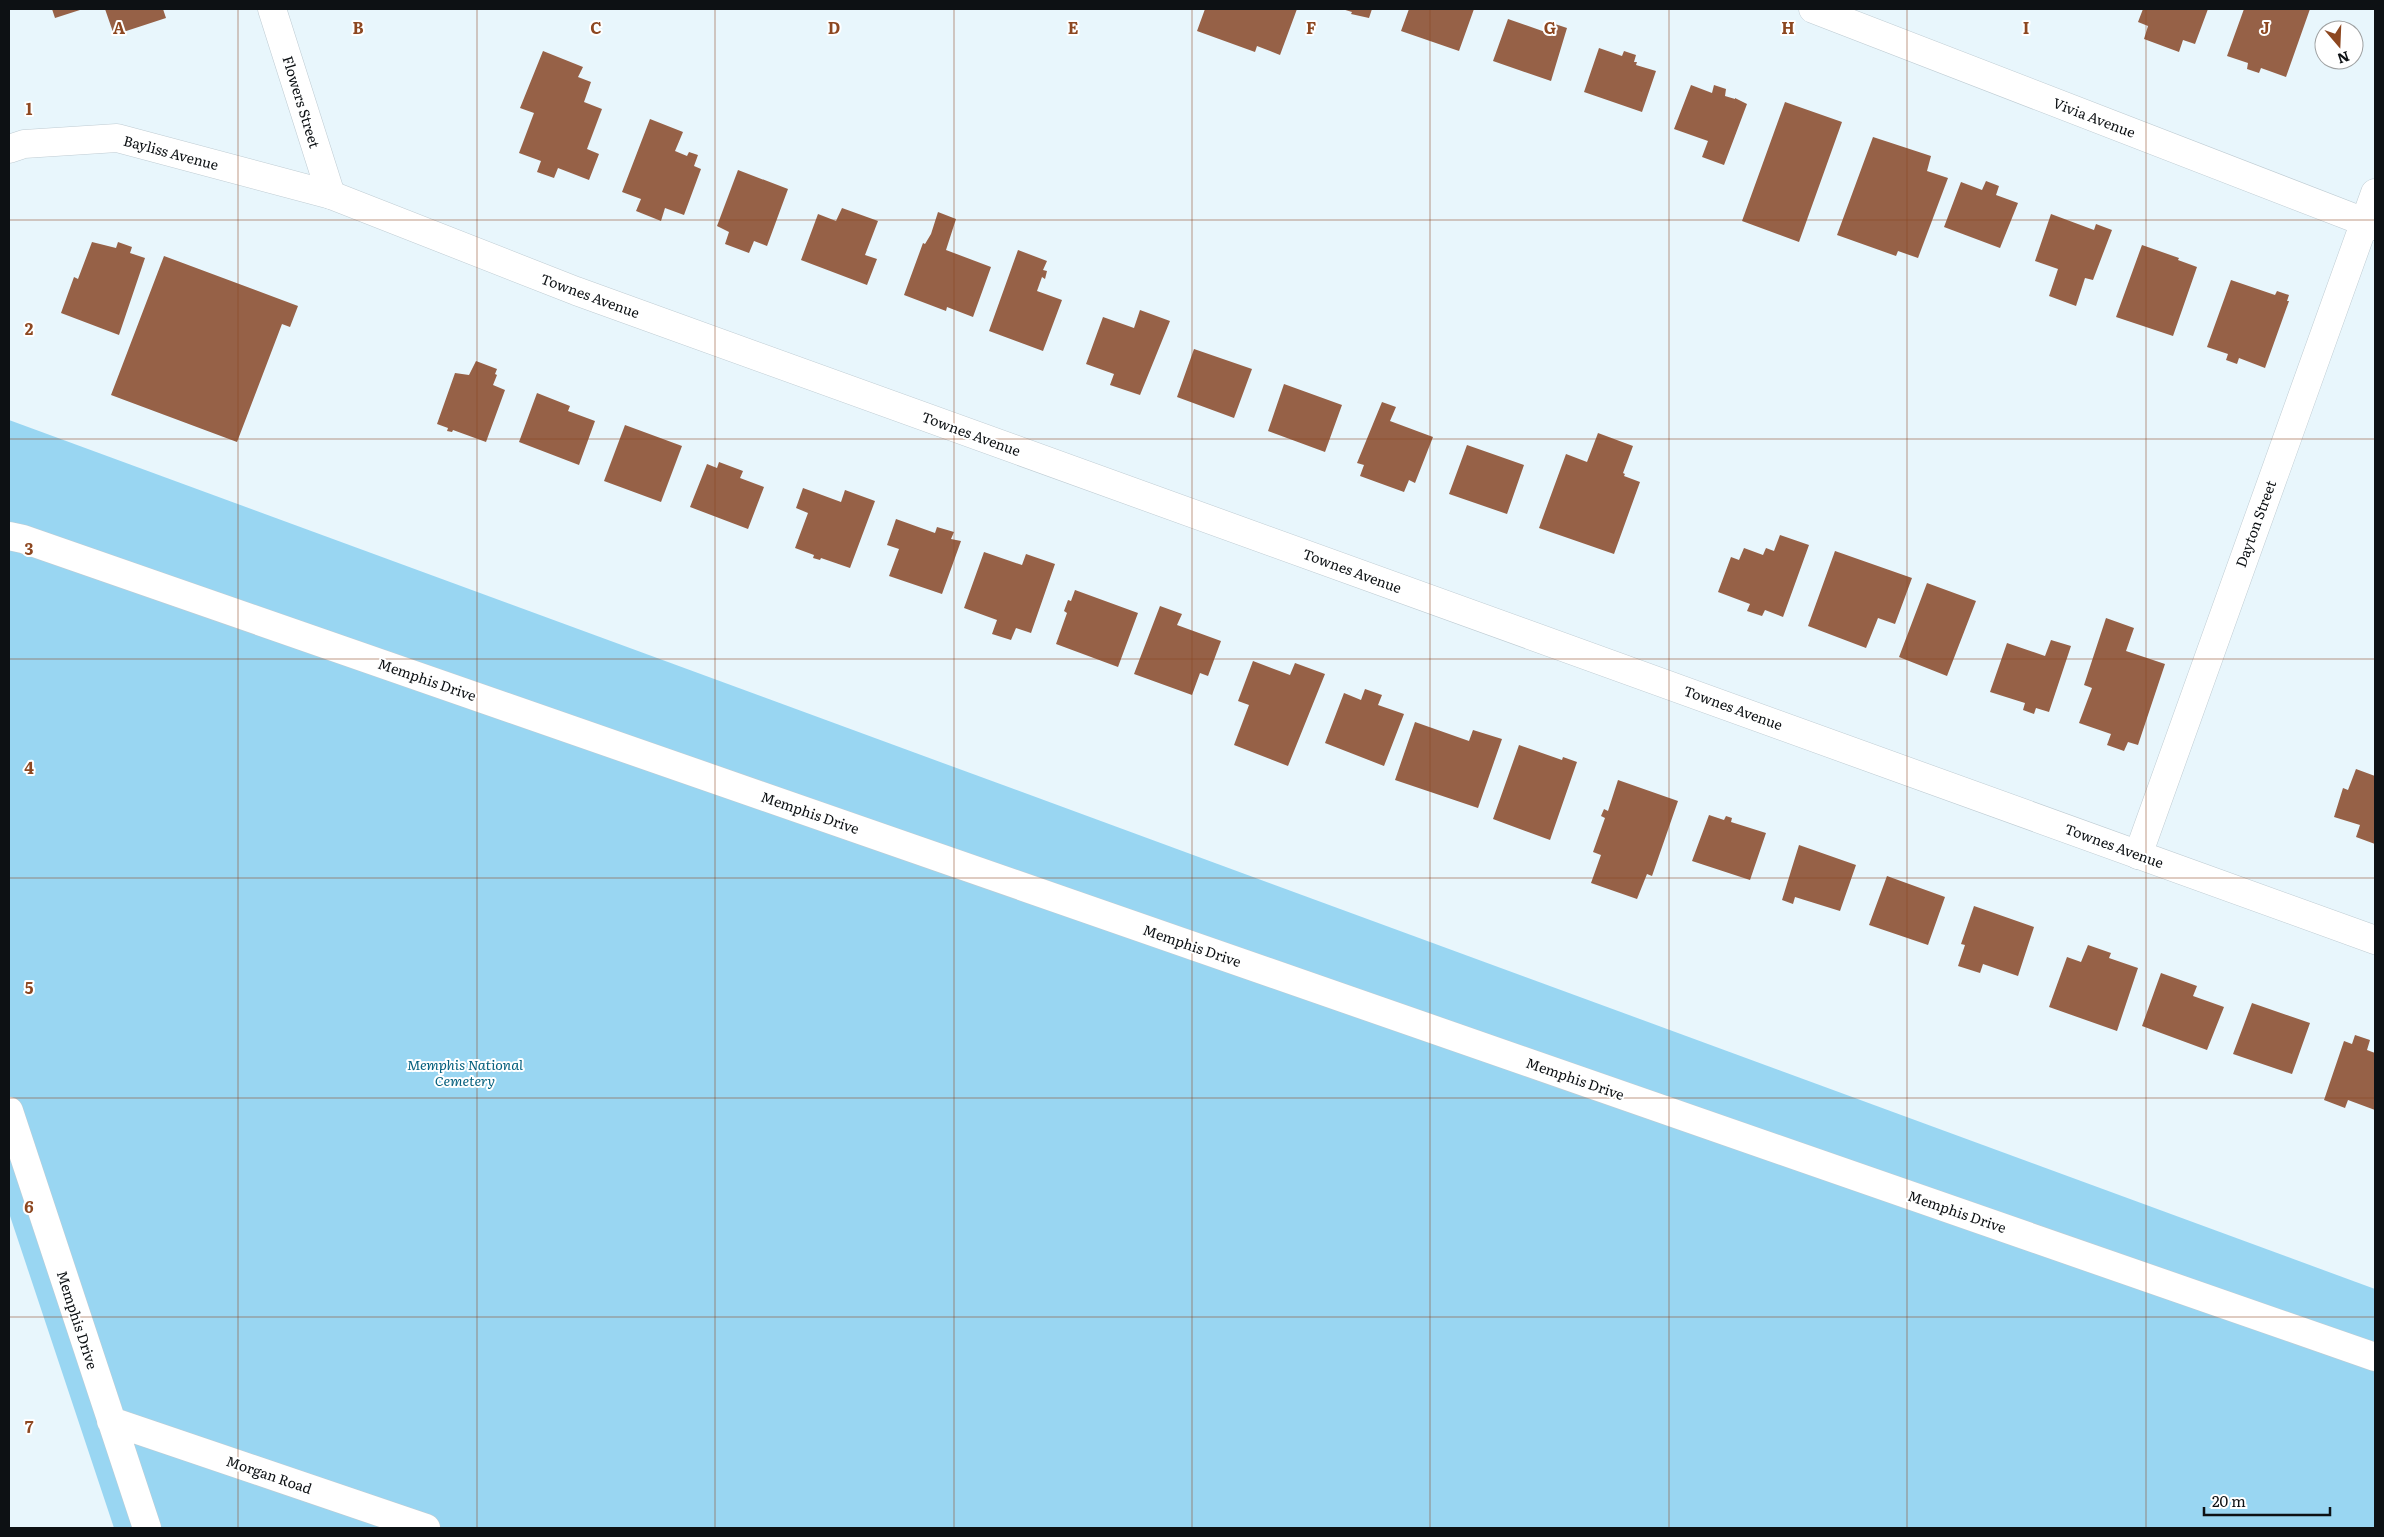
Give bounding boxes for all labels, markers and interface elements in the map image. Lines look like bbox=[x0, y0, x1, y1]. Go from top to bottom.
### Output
text: A bbox=[113, 15, 125, 39]
text: B bbox=[352, 15, 364, 39]
text: C bbox=[590, 15, 602, 39]
text: D bbox=[828, 15, 840, 39]
text: E bbox=[1068, 15, 1079, 39]
text: F bbox=[1306, 15, 1316, 39]
text: G bbox=[1544, 15, 1556, 39]
text: H bbox=[1781, 15, 1795, 39]
text: I bbox=[2023, 15, 2029, 39]
text: J bbox=[2260, 15, 2270, 39]
north arrow bbox=[2314, 20, 2364, 70]
text: N bbox=[2335, 47, 2352, 70]
street label: Flowers Street bbox=[278, 53, 326, 151]
street label: Vivia Avenue bbox=[2050, 92, 2138, 142]
text: 1 bbox=[26, 96, 33, 120]
street label: Bayliss Avenue bbox=[122, 130, 221, 174]
street label: Townes Avenue bbox=[538, 268, 643, 322]
text: 2 bbox=[25, 316, 34, 340]
street label: Townes Avenue bbox=[919, 406, 1024, 460]
street label: Dayton Street bbox=[2230, 477, 2280, 570]
text: 3 bbox=[25, 536, 34, 560]
street label: Townes Avenue bbox=[1300, 543, 1405, 597]
street label: Memphis Drive bbox=[376, 653, 479, 705]
street label: Townes Avenue bbox=[1681, 680, 1786, 734]
text: 4 bbox=[24, 755, 34, 779]
street label: Memphis Drive bbox=[759, 786, 862, 838]
street label: Townes Avenue bbox=[2062, 818, 2167, 872]
street label: Memphis Drive bbox=[1141, 919, 1244, 971]
text: 5 bbox=[25, 975, 34, 999]
street label: Memphis Drive bbox=[1524, 1052, 1627, 1104]
park label: Memphis National Cemetery bbox=[407, 1054, 523, 1090]
street label: Memphis Drive bbox=[1906, 1185, 2009, 1237]
text: 6 bbox=[24, 1194, 34, 1218]
street label: Memphis Drive bbox=[53, 1268, 103, 1372]
text: 7 bbox=[25, 1414, 34, 1438]
street label: Morgan Road bbox=[224, 1450, 315, 1498]
scale bar bbox=[2204, 1484, 2330, 1516]
text: 20 m bbox=[2212, 1489, 2246, 1512]

